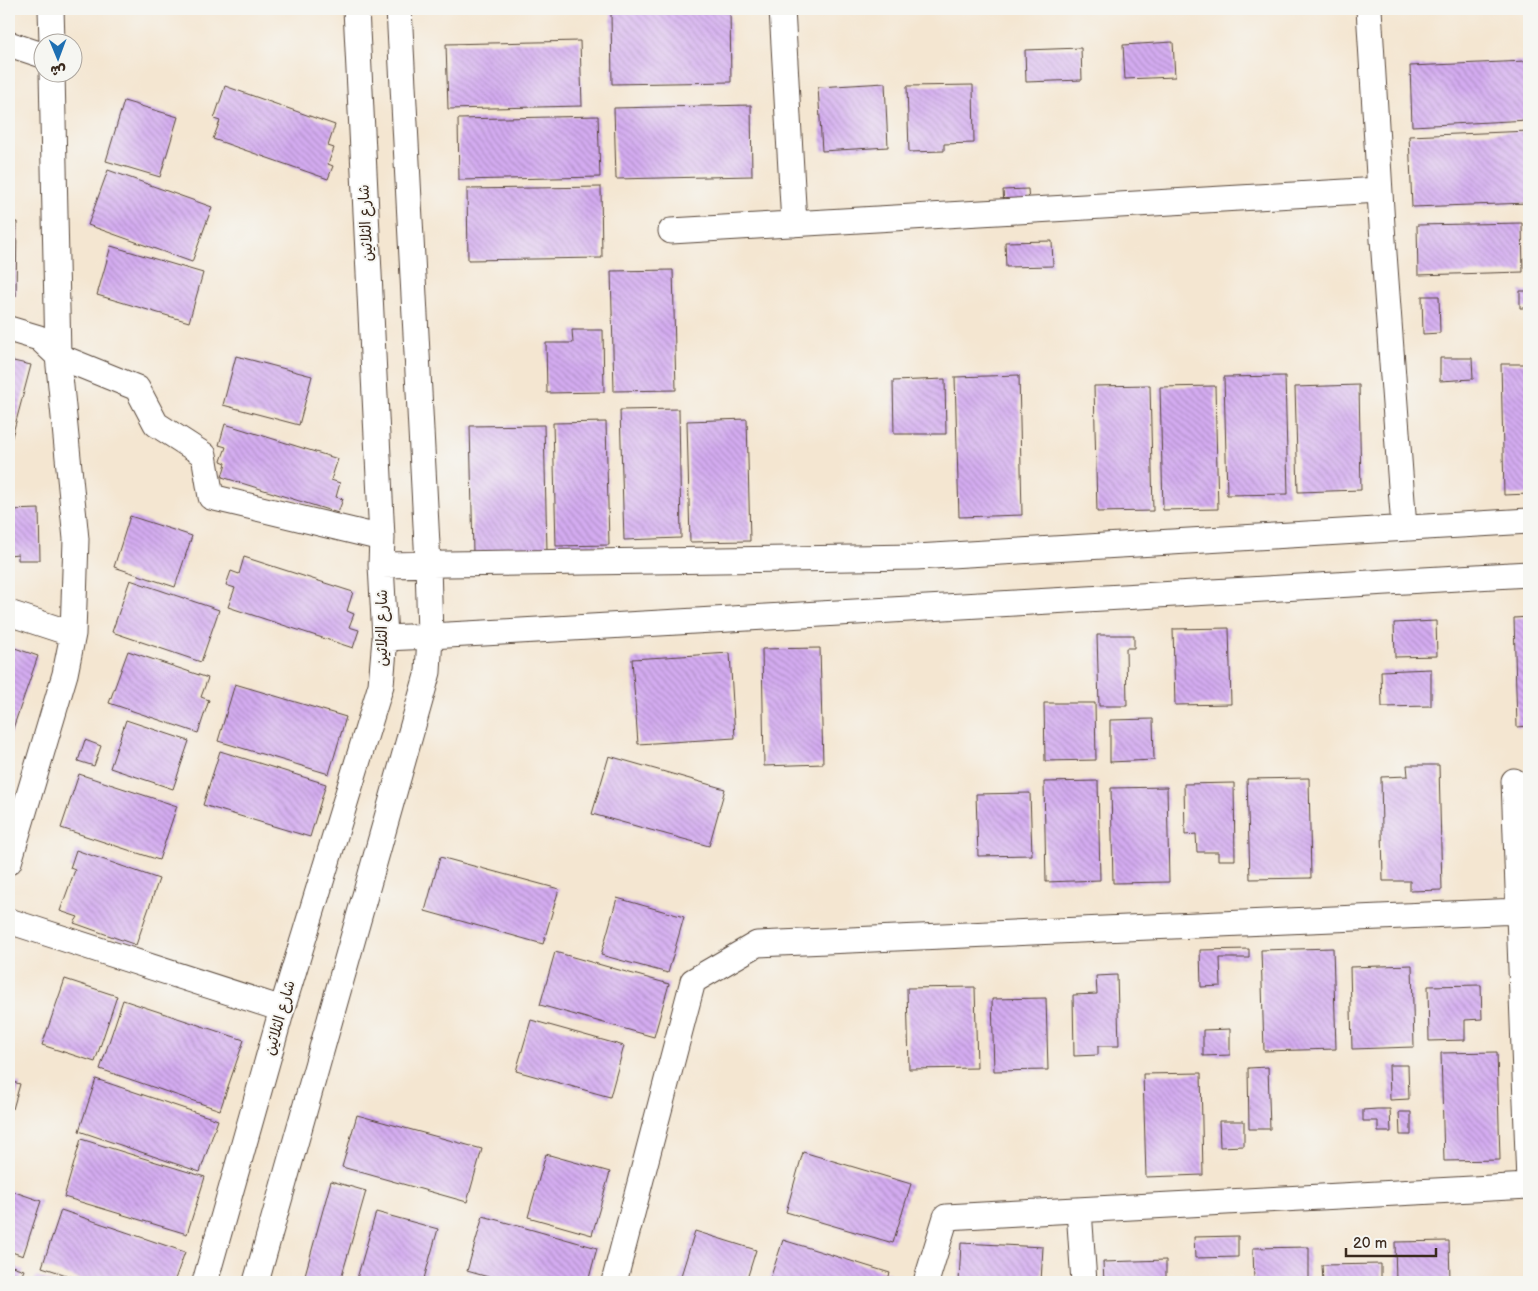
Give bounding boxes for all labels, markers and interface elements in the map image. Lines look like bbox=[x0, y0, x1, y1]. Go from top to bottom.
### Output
north arrow bbox=[32, 32, 82, 82]
text: ش bbox=[50, 62, 66, 79]
street label: شارع الثلاثين bbox=[354, 184, 378, 262]
street label: شارع الثلاثين bbox=[373, 589, 392, 667]
street label: شارع الثلاثين bbox=[260, 978, 300, 1058]
scale bar bbox=[1346, 1226, 1436, 1258]
text: 20 m bbox=[1353, 1234, 1387, 1253]

